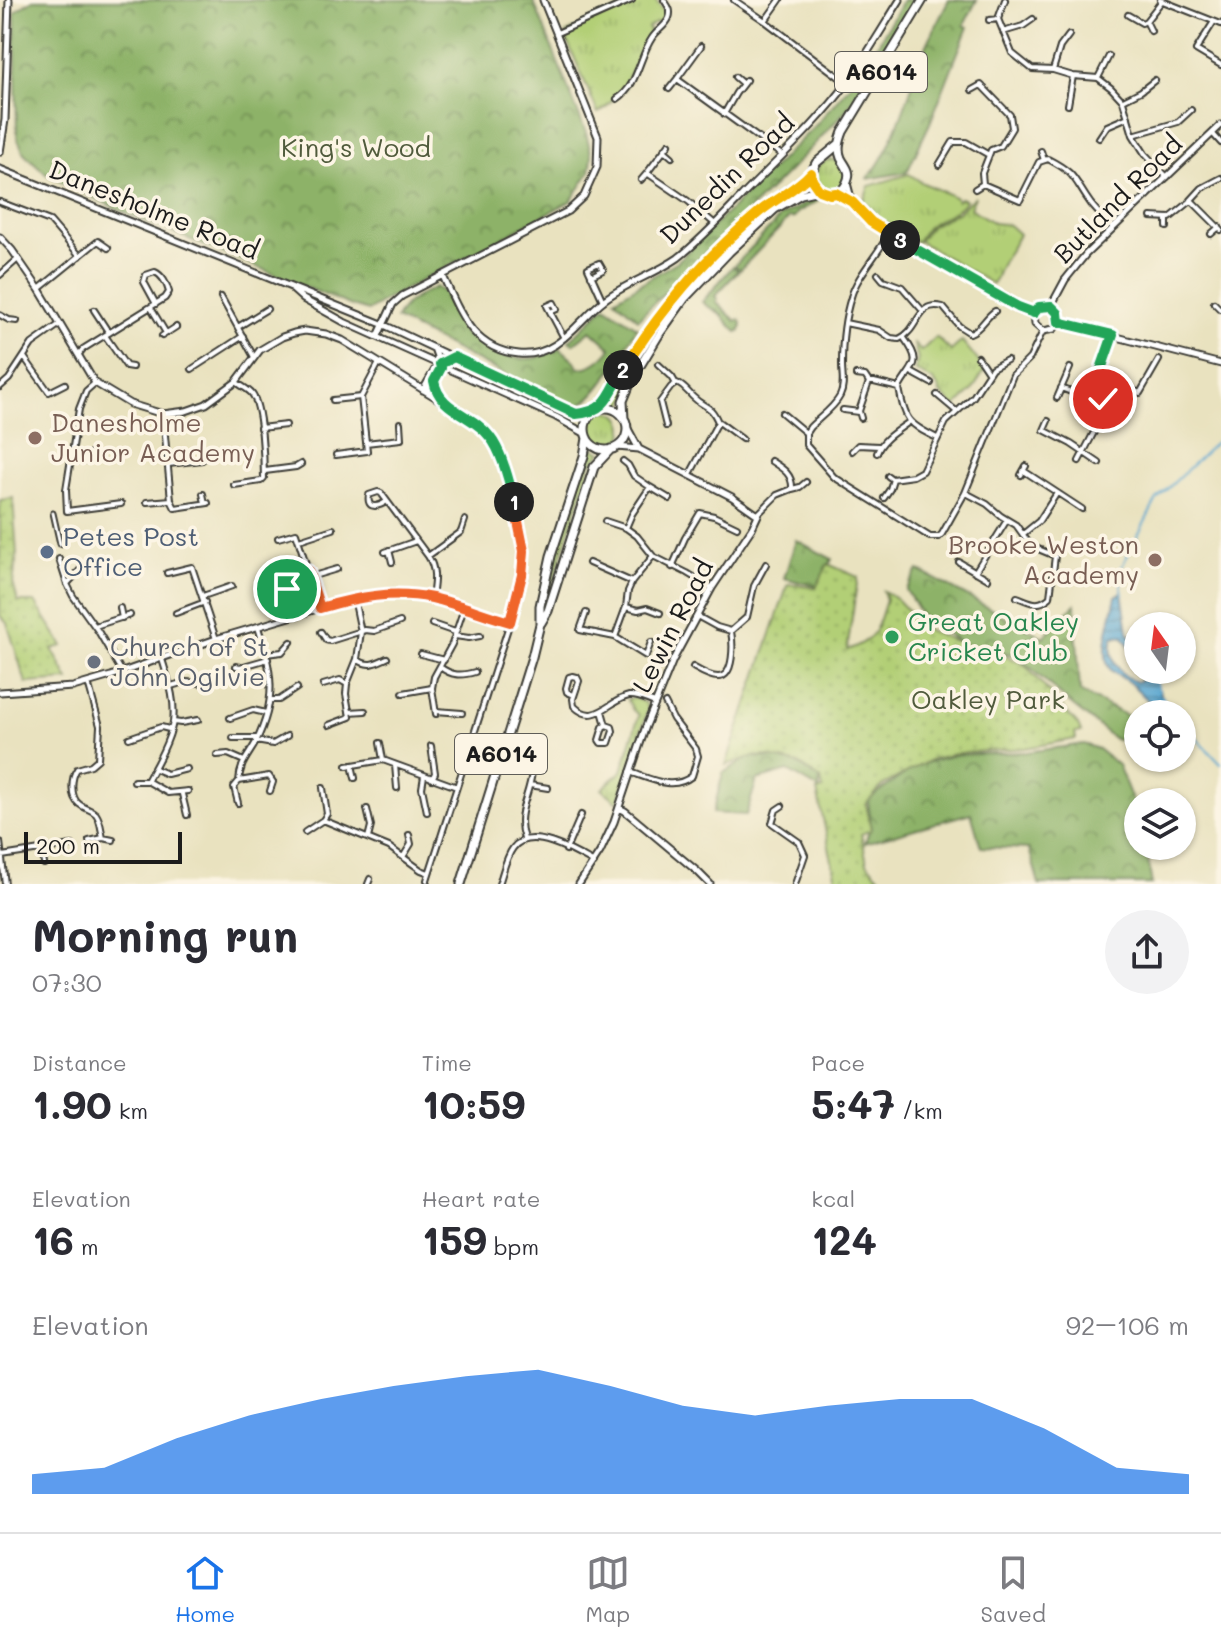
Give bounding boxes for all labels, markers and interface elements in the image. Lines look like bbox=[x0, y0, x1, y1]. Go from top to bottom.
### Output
road number: A6014 bbox=[835, 52, 927, 92]
street label: Dunedin Road bbox=[652, 105, 801, 251]
street label: Butland Road bbox=[1046, 127, 1189, 270]
park label: King's Wood bbox=[281, 130, 431, 164]
street label: Danesholme Road bbox=[44, 151, 264, 267]
pin: 3 bbox=[880, 220, 920, 260]
text: 3 bbox=[893, 225, 907, 254]
pin: 2 bbox=[603, 350, 643, 390]
text: 2 bbox=[617, 355, 629, 384]
pin bbox=[1069, 365, 1137, 433]
icon: check bbox=[1081, 377, 1125, 421]
place label: Danesholme Junior Academy bbox=[51, 405, 255, 469]
marker: Danesholme Junior Academy bbox=[26, 429, 44, 447]
pin: 1 bbox=[494, 482, 534, 522]
text: 1 bbox=[509, 487, 519, 516]
place label: Petes Post Office bbox=[63, 519, 199, 583]
place label: Brooke Weston Academy bbox=[948, 527, 1139, 591]
marker: Petes Post Office bbox=[38, 543, 56, 561]
marker: Brooke Weston Academy bbox=[1146, 551, 1164, 569]
street label: Lewin Road bbox=[624, 553, 720, 698]
pin bbox=[253, 555, 321, 623]
icon: arrive bbox=[265, 567, 309, 611]
place label: Great Oakley Cricket Club bbox=[908, 604, 1079, 668]
north arrow bbox=[1124, 612, 1196, 684]
map controls bbox=[1124, 612, 1196, 860]
marker: Great Oakley Cricket Club bbox=[883, 628, 901, 646]
place label: Church of St John Ogilvie bbox=[110, 629, 269, 693]
marker: Church of St John Ogilvie bbox=[85, 653, 103, 671]
park label: Oakley Park bbox=[911, 682, 1065, 716]
button: locate bbox=[1124, 700, 1196, 772]
road number: A6014 bbox=[455, 734, 547, 774]
button: layers bbox=[1124, 788, 1196, 860]
scale bar bbox=[24, 828, 182, 864]
text: 200 m bbox=[36, 831, 100, 860]
text: Morning run bbox=[32, 906, 298, 963]
button: share bbox=[1105, 910, 1189, 994]
text: 07:30 bbox=[32, 965, 102, 999]
text: Distance bbox=[32, 1048, 127, 1077]
text: Time bbox=[422, 1048, 472, 1077]
text: Pace bbox=[811, 1048, 865, 1077]
text: 1.90 bbox=[32, 1077, 112, 1129]
text: 10:59 bbox=[422, 1077, 525, 1129]
text: 5:47 bbox=[811, 1077, 895, 1129]
text: km bbox=[112, 1096, 148, 1125]
text: /km bbox=[895, 1096, 943, 1125]
text: Elevation bbox=[32, 1184, 131, 1213]
text: Heart rate bbox=[422, 1184, 540, 1213]
text: kcal bbox=[811, 1184, 855, 1213]
text: 16 bbox=[32, 1213, 74, 1265]
text: 159 bbox=[422, 1213, 487, 1265]
text: 124 bbox=[811, 1213, 877, 1265]
text: m bbox=[74, 1232, 99, 1261]
text: bpm bbox=[487, 1232, 539, 1261]
text: Elevation bbox=[32, 1308, 149, 1342]
text: 92–106 m bbox=[1065, 1308, 1189, 1342]
tab: Home bbox=[175, 1551, 235, 1628]
tab: Map bbox=[585, 1551, 630, 1628]
tab: Saved bbox=[981, 1551, 1046, 1628]

